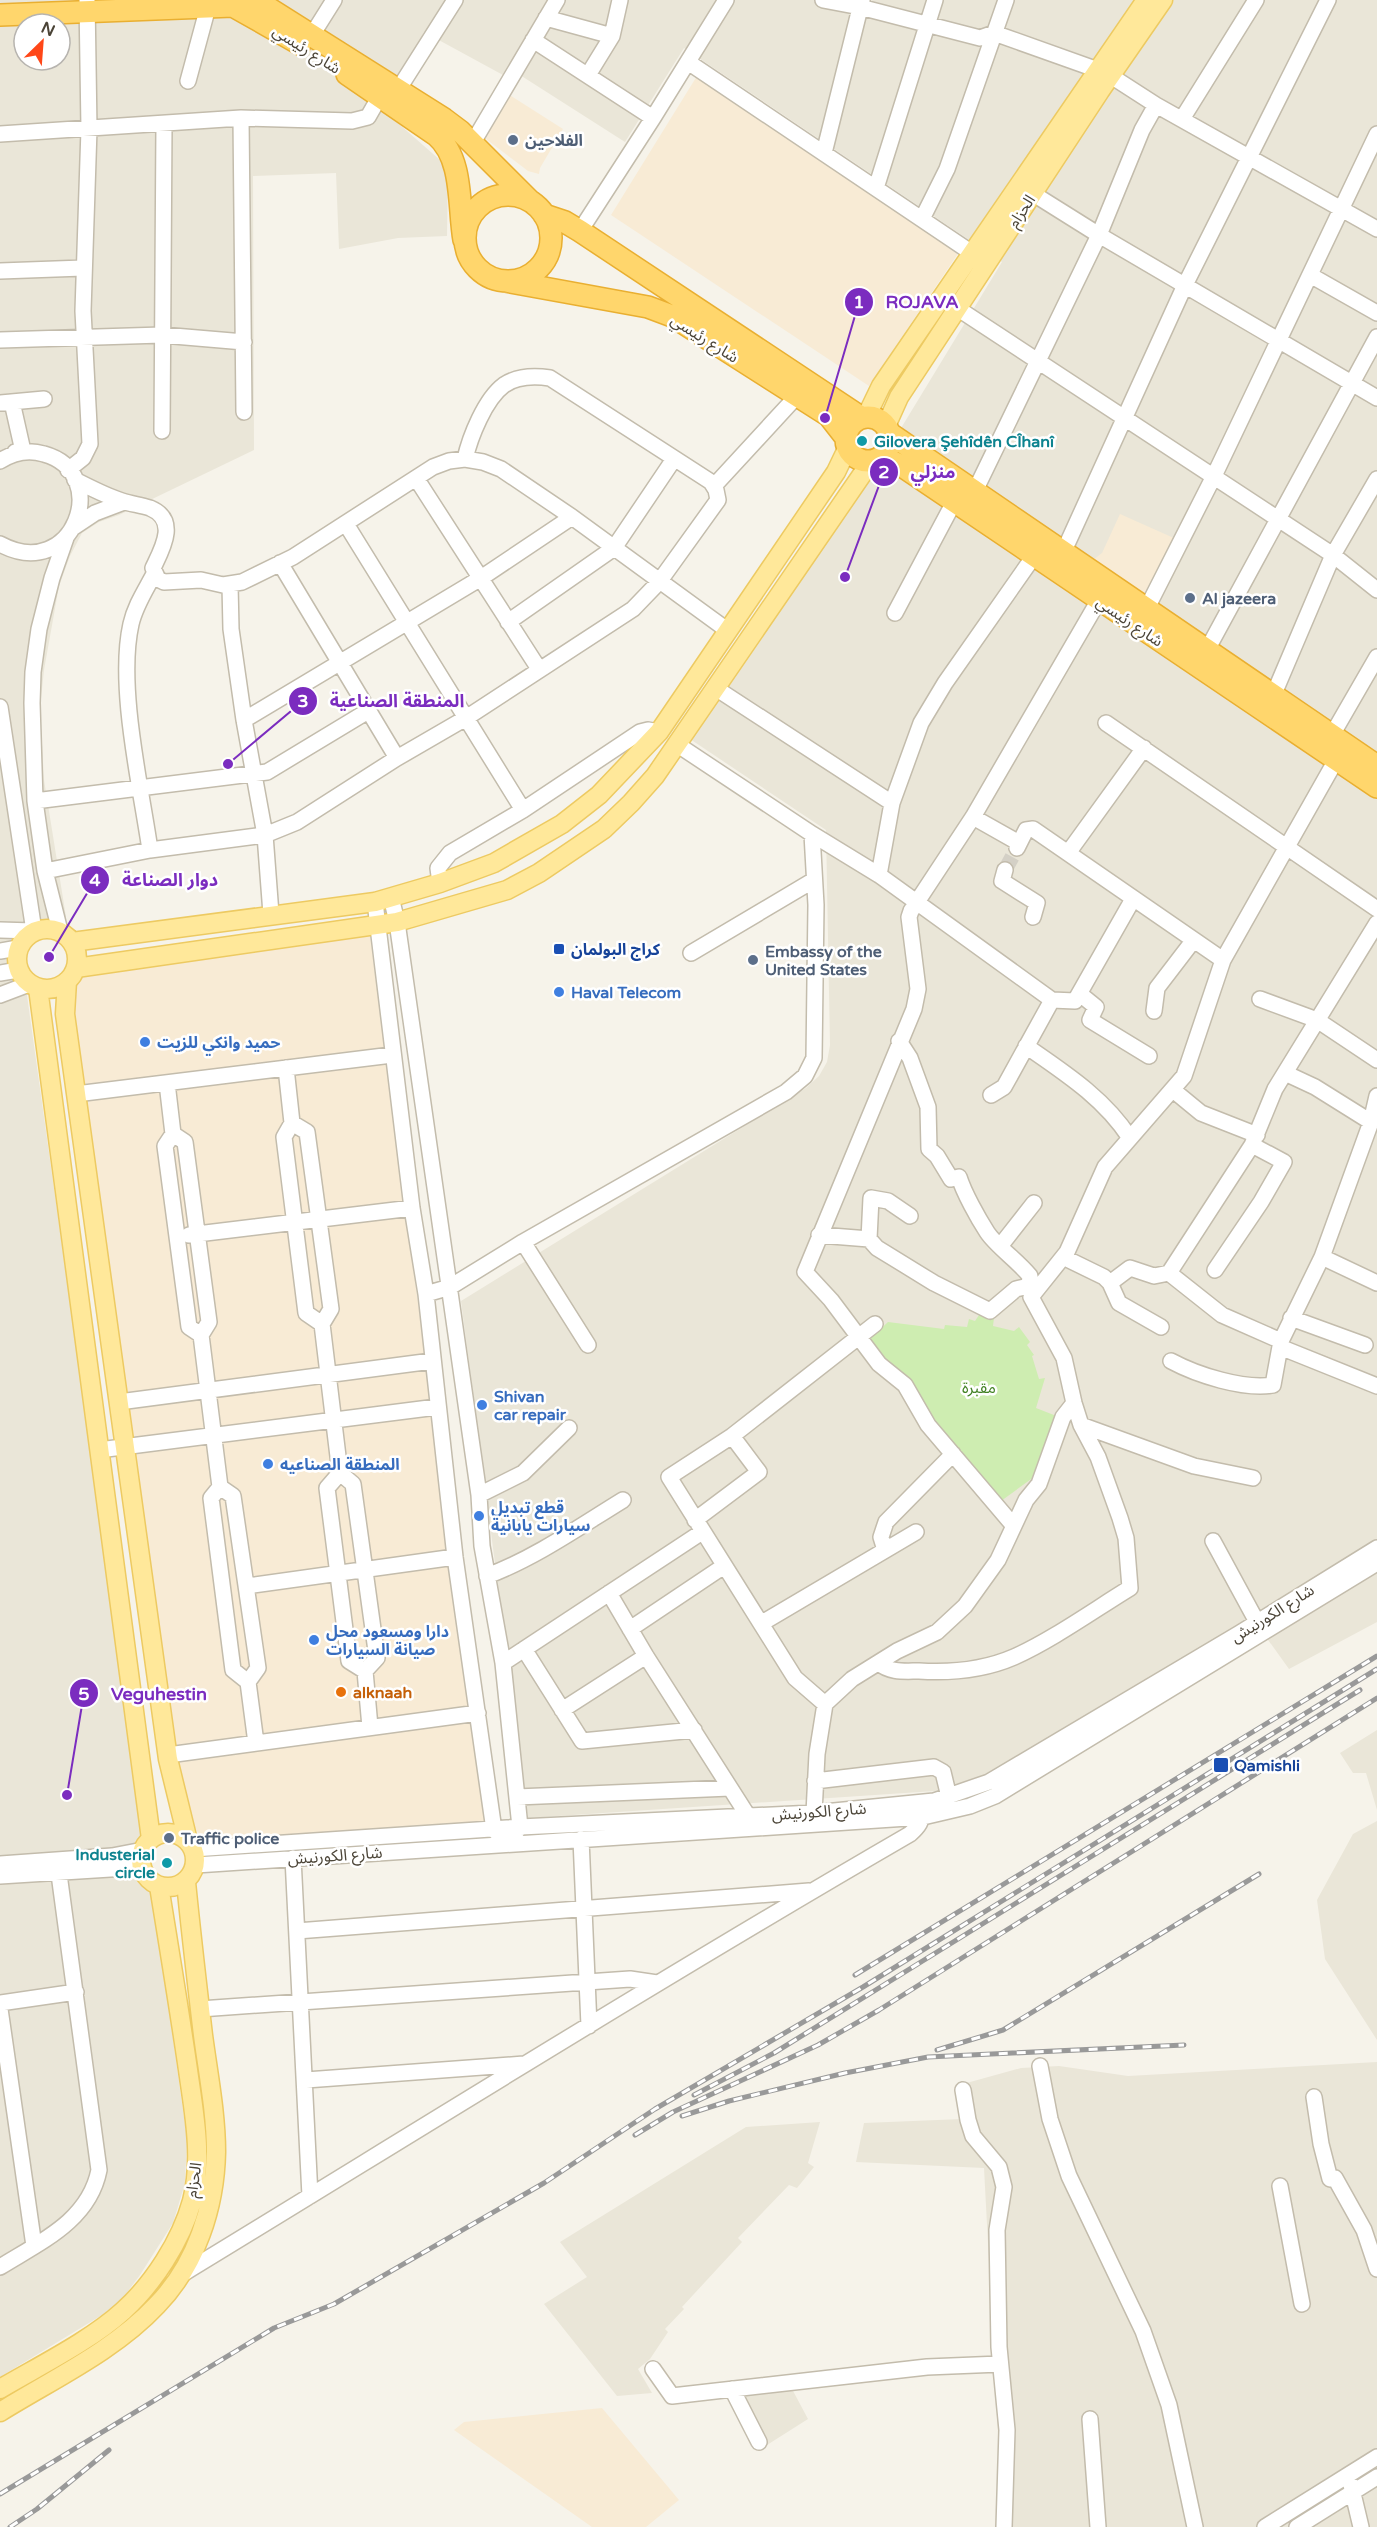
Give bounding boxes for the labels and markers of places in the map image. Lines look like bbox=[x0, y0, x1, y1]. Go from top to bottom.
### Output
place label: الفلاحين bbox=[525, 131, 583, 151]
marker: الفلاحين bbox=[506, 133, 520, 147]
callout: ROJAVA bbox=[844, 284, 971, 320]
place label: Gilovera Şehîdên CÎhanî bbox=[874, 432, 1055, 452]
marker: Gilovera Şehîdên CÎhanî bbox=[855, 434, 869, 448]
callout: منزلي bbox=[869, 454, 968, 490]
place label: Al jazeera bbox=[1202, 589, 1276, 609]
marker: Al jazeera bbox=[1183, 591, 1197, 605]
callout: المنطقة الصناعية bbox=[288, 683, 476, 719]
callout: دوار الصناعة bbox=[80, 862, 230, 898]
place label: كراج البولمان bbox=[571, 940, 661, 961]
marker: كراج البولمان bbox=[552, 942, 566, 956]
place label: Embassy of the United States bbox=[765, 942, 882, 980]
marker: Embassy of the United States bbox=[746, 953, 760, 967]
place label: Haval Telecom bbox=[571, 983, 681, 1003]
marker: Haval Telecom bbox=[552, 985, 566, 999]
place label: حميد وانكي للزيت bbox=[157, 1033, 280, 1056]
marker: حميد وانكي للزيت bbox=[138, 1035, 152, 1049]
place label: Shivan car repair bbox=[494, 1387, 567, 1425]
marker: Shivan car repair bbox=[475, 1398, 489, 1412]
place label: المنطقة الصناعيه bbox=[280, 1455, 400, 1475]
marker: المنطقة الصناعيه bbox=[261, 1457, 275, 1471]
place label: قطع تبديل سيارات يابانية bbox=[491, 1498, 590, 1536]
marker: قطع تبديل سيارات يابانية bbox=[472, 1509, 486, 1523]
place label: دارا ومسعود محل صيانة السيارات bbox=[326, 1622, 449, 1660]
marker: دارا ومسعود محل صيانة السيارات bbox=[307, 1633, 321, 1647]
callout: Veguhestin bbox=[69, 1675, 219, 1711]
place label: alknaah bbox=[353, 1683, 412, 1703]
marker: alknaah bbox=[334, 1685, 348, 1699]
marker: Qamishli bbox=[1212, 1756, 1230, 1774]
place label: Qamishli bbox=[1234, 1756, 1300, 1776]
place label: Traffic police bbox=[180, 1829, 279, 1849]
marker: Traffic police bbox=[162, 1831, 176, 1845]
place label: Industerial circle bbox=[75, 1845, 155, 1883]
marker: Industerial circle bbox=[160, 1856, 174, 1870]

